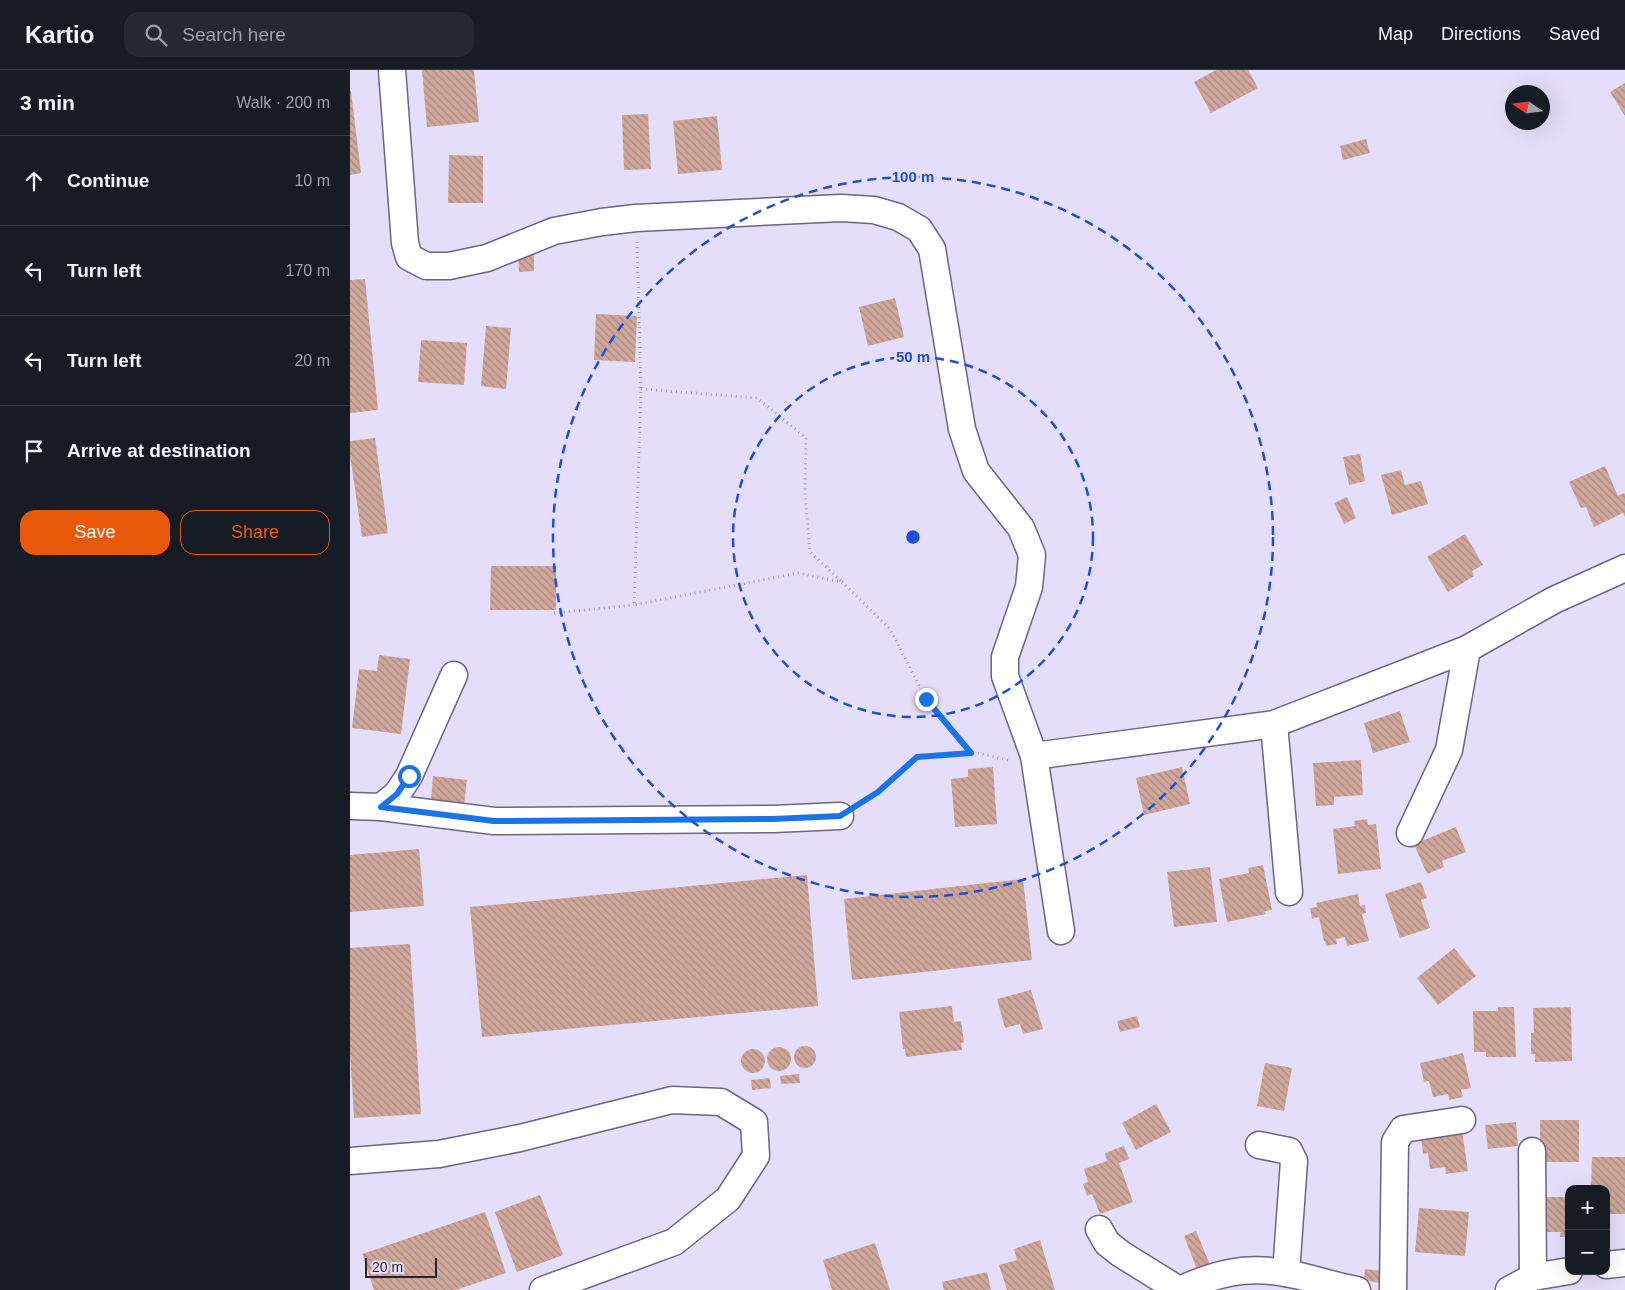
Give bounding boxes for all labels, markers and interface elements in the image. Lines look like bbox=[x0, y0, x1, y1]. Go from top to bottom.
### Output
search box bbox=[124, 12, 474, 57]
text: Kartio bbox=[25, 21, 94, 48]
icon: search bbox=[142, 21, 170, 49]
text: Search here bbox=[182, 24, 286, 45]
text: Map bbox=[1378, 24, 1413, 44]
text: Directions bbox=[1441, 24, 1521, 44]
text: Saved bbox=[1549, 24, 1600, 44]
north arrow bbox=[1505, 85, 1550, 130]
text: 3 min bbox=[20, 91, 75, 114]
text: Walk · 200 m bbox=[236, 94, 330, 111]
icon: ahead bbox=[20, 167, 48, 195]
text: 100 m bbox=[892, 168, 934, 185]
text: Continue bbox=[67, 170, 149, 191]
text: 10 m bbox=[294, 172, 330, 189]
icon: left bbox=[20, 257, 48, 285]
text: Turn left bbox=[67, 260, 142, 281]
text: 170 m bbox=[286, 262, 330, 279]
icon: left bbox=[20, 347, 48, 375]
text: 50 m bbox=[896, 348, 930, 365]
text: Turn left bbox=[67, 350, 142, 371]
text: 20 m bbox=[294, 352, 330, 369]
icon: arrive bbox=[20, 437, 48, 465]
text: Arrive at destination bbox=[67, 440, 251, 461]
button: Save bbox=[20, 510, 170, 555]
button: Share bbox=[180, 510, 330, 555]
centre of rings bbox=[904, 528, 922, 546]
route end bbox=[915, 688, 938, 711]
route start bbox=[398, 765, 421, 788]
map controls bbox=[1565, 1185, 1610, 1275]
button: + bbox=[1565, 1185, 1610, 1230]
button: − bbox=[1565, 1230, 1610, 1275]
scale bar bbox=[365, 1255, 438, 1278]
text: 20 m bbox=[372, 1259, 403, 1275]

